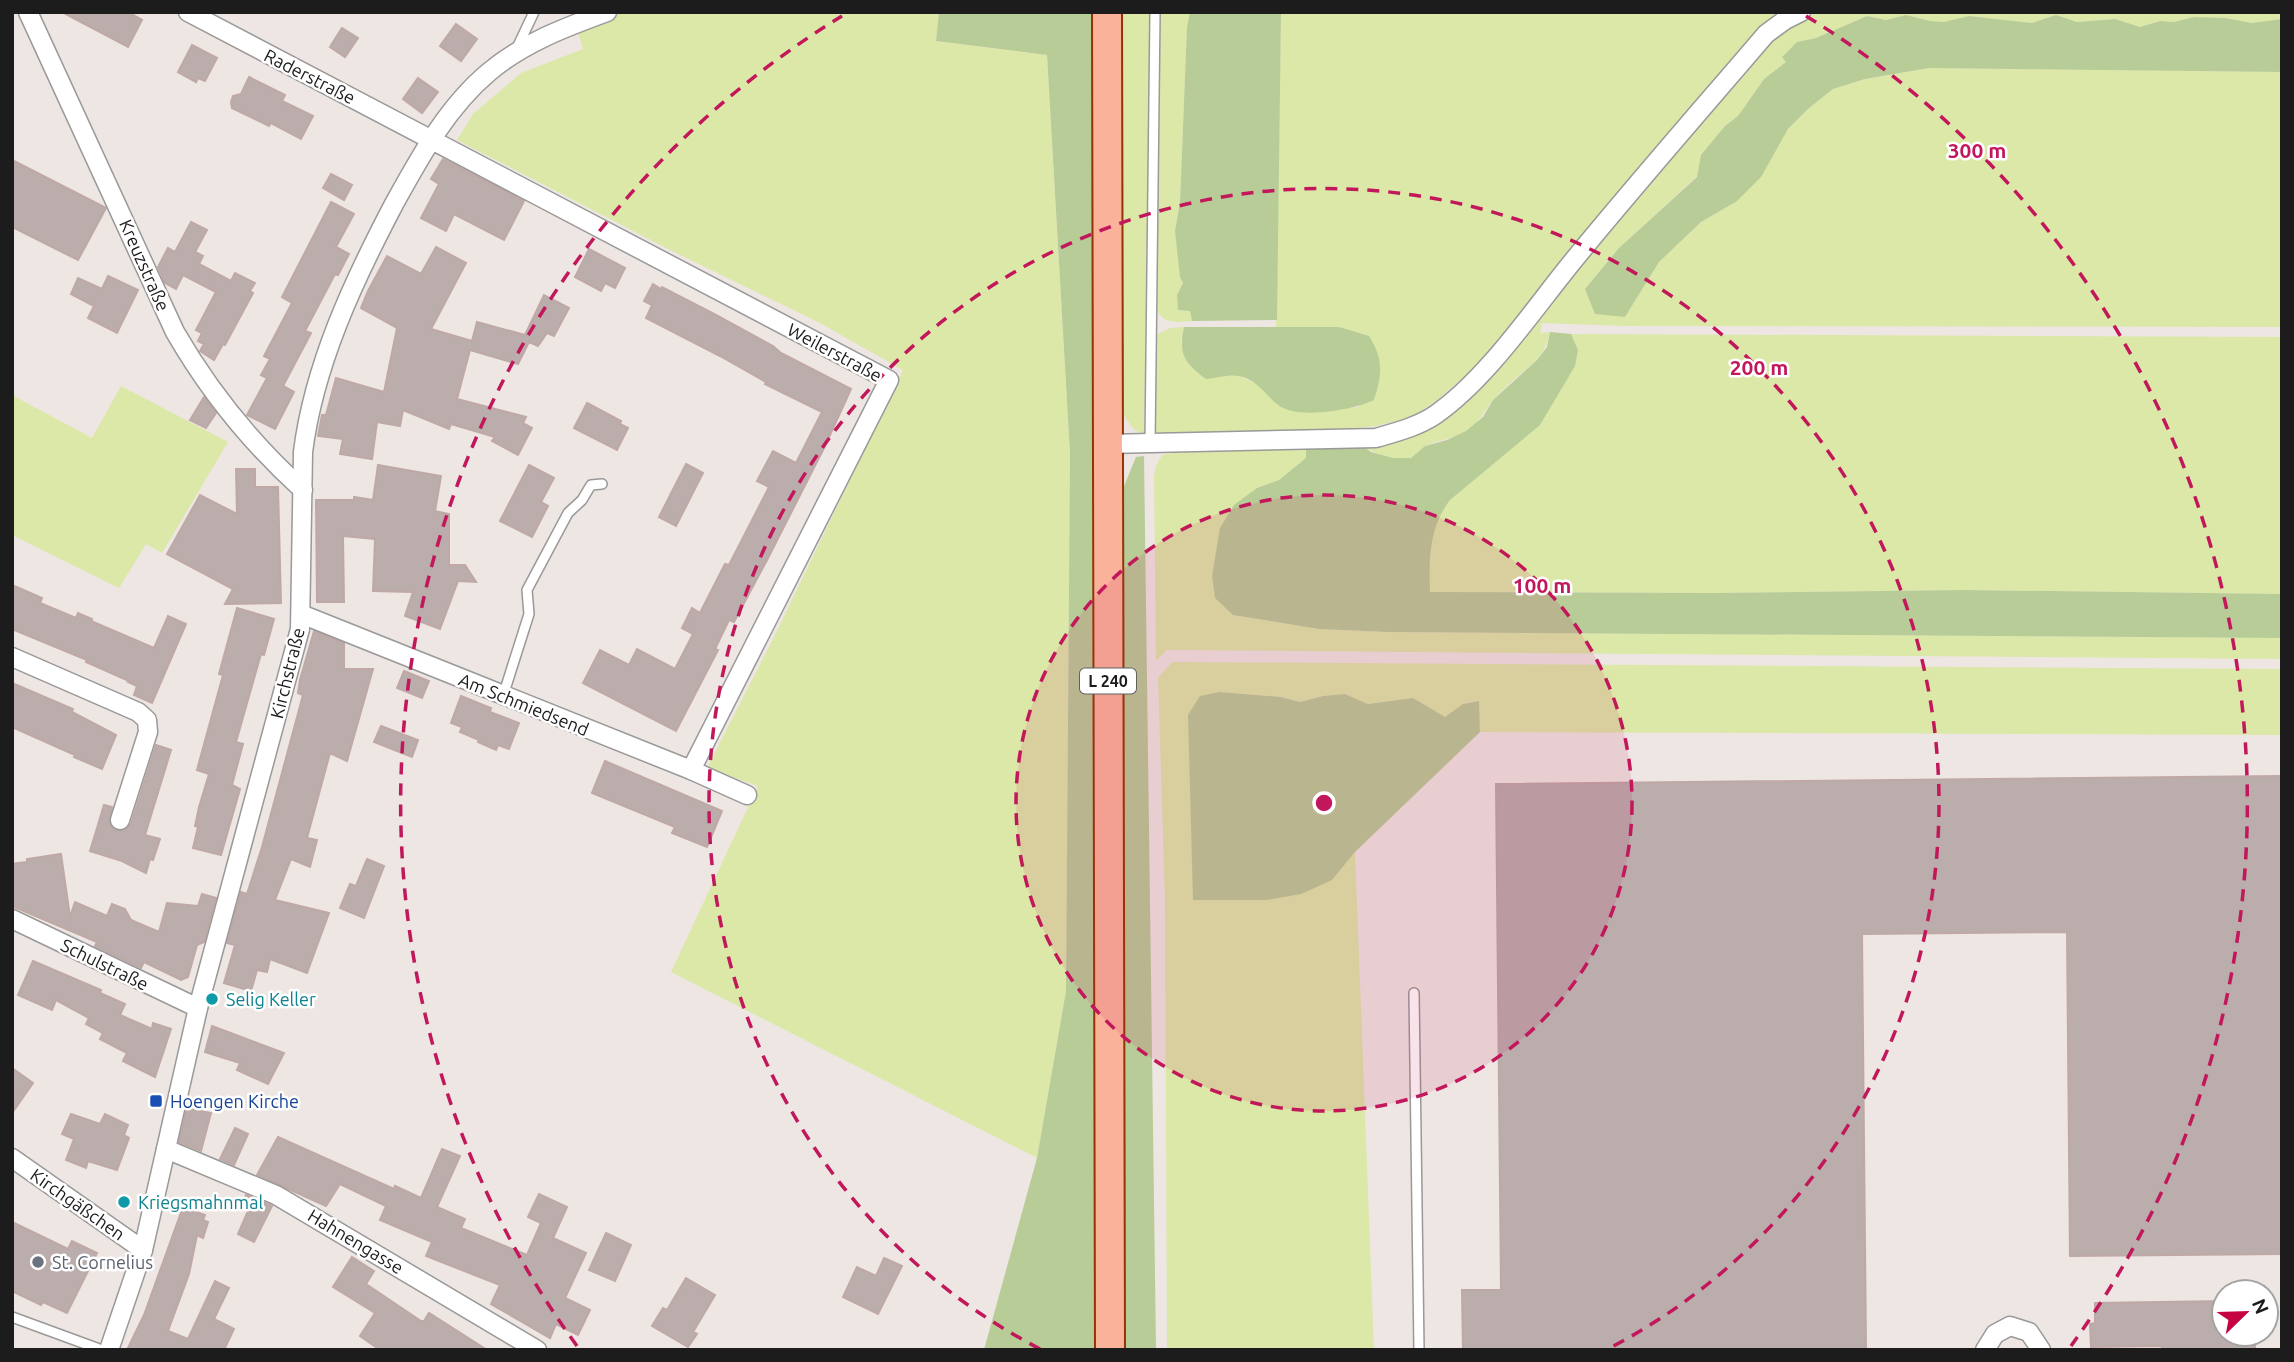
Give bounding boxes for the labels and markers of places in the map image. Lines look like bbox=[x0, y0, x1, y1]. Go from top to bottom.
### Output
centre of rings bbox=[1312, 791, 1336, 815]
place label: Selig Keller bbox=[226, 989, 316, 1009]
marker: Selig Keller bbox=[204, 991, 220, 1007]
place label: Hoengen Kirche bbox=[170, 1091, 299, 1111]
marker: Hoengen Kirche bbox=[148, 1093, 164, 1109]
place label: Kriegsmahnmal bbox=[138, 1192, 263, 1212]
marker: Kriegsmahnmal bbox=[116, 1194, 132, 1210]
place label: St. Cornelius bbox=[52, 1252, 153, 1272]
marker: St. Cornelius bbox=[30, 1254, 46, 1270]

